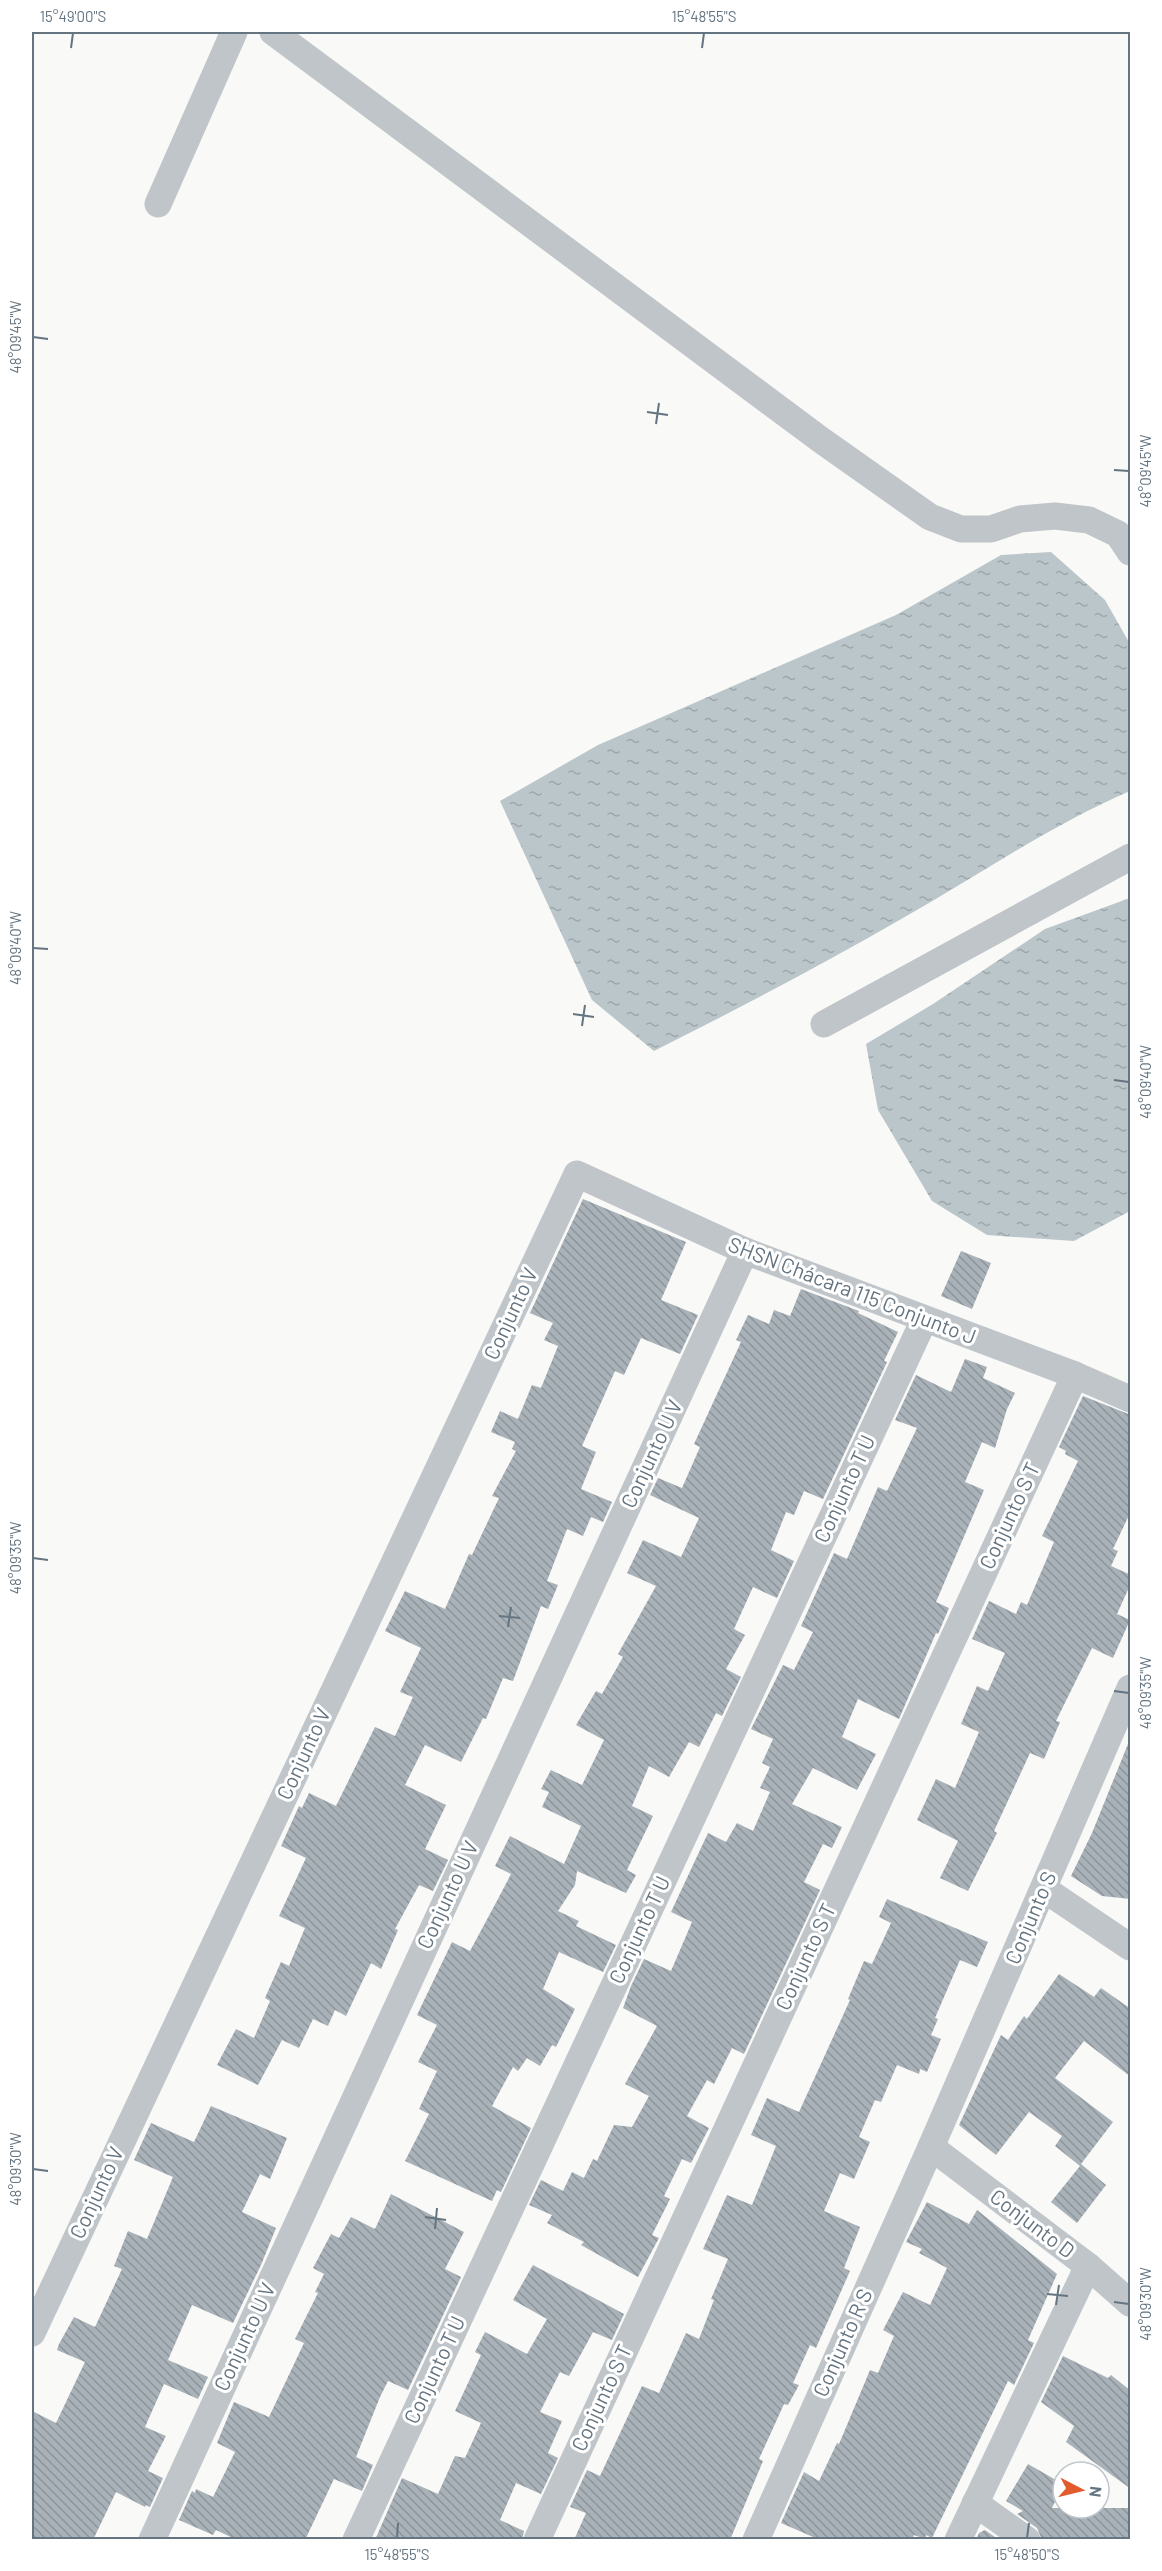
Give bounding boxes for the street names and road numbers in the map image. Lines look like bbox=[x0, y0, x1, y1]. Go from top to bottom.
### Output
street label: SHSN Chácara 115 Conjunto J bbox=[725, 1231, 980, 1348]
street label: Conjunto V bbox=[477, 1263, 542, 1363]
street label: Conjunto U V bbox=[615, 1395, 687, 1511]
street label: Conjunto T U bbox=[808, 1431, 879, 1546]
street label: Conjunto S T bbox=[973, 1458, 1044, 1573]
street label: Conjunto V bbox=[270, 1703, 335, 1803]
street label: Conjunto U V bbox=[411, 1836, 483, 1952]
street label: Conjunto S bbox=[999, 1867, 1060, 1968]
street label: Conjunto T U bbox=[603, 1872, 674, 1987]
street label: Conjunto S T bbox=[769, 1899, 840, 2014]
street label: Conjunto V bbox=[63, 2142, 128, 2242]
street label: Conjunto D bbox=[986, 2183, 1080, 2263]
street label: Conjunto U V bbox=[208, 2278, 280, 2394]
street label: Conjunto R S bbox=[807, 2285, 877, 2400]
street label: Conjunto T U bbox=[398, 2312, 469, 2427]
street label: Conjunto S T bbox=[565, 2340, 636, 2455]

